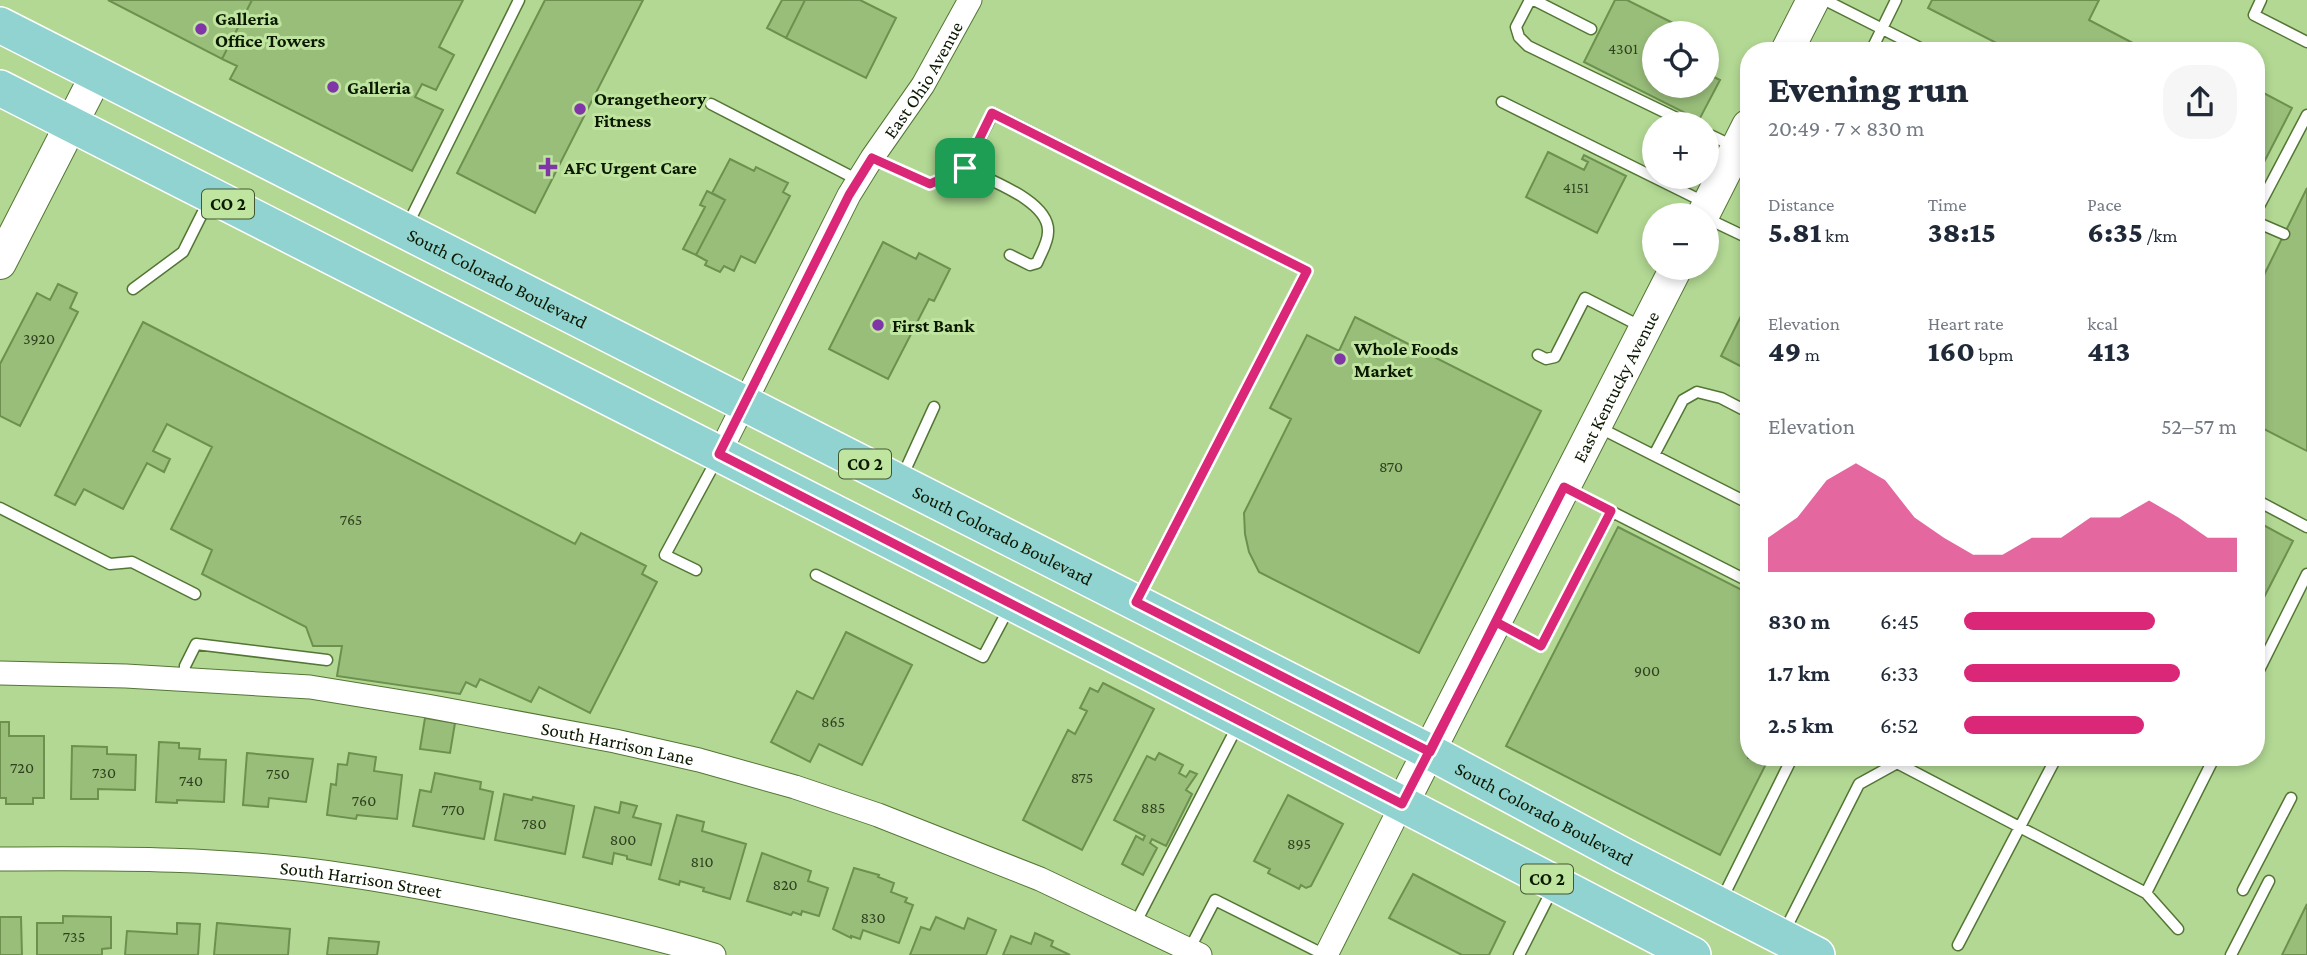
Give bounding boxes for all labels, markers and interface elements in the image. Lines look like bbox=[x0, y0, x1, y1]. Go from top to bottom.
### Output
place label: Galleria Office Towers bbox=[215, 8, 326, 51]
street label: East Ohio Avenue bbox=[879, 18, 967, 142]
marker: Galleria Office Towers bbox=[193, 21, 209, 37]
map controls bbox=[1642, 21, 1719, 280]
button: locate bbox=[1642, 21, 1719, 98]
house number: 4301 bbox=[1608, 40, 1638, 57]
button: share bbox=[2163, 65, 2237, 139]
text: Evening run bbox=[1768, 68, 1969, 110]
place label: Galleria bbox=[347, 77, 412, 98]
marker: Galleria bbox=[325, 79, 341, 95]
place label: Orangetheory Fitness bbox=[594, 88, 707, 131]
marker: Orangetheory Fitness bbox=[572, 101, 588, 117]
button: + bbox=[1642, 112, 1719, 189]
text: 20:49 · 7 × 830 m bbox=[1768, 115, 1925, 141]
pin bbox=[935, 138, 995, 198]
icon: arrive bbox=[946, 149, 984, 187]
marker: AFC Urgent Care bbox=[538, 157, 558, 177]
place label: AFC Urgent Care bbox=[563, 157, 697, 178]
house number: 4151 bbox=[1563, 179, 1589, 196]
road number: CO 2 bbox=[202, 190, 254, 218]
text: Distance bbox=[1768, 194, 1834, 215]
text: Time bbox=[1928, 194, 1967, 215]
text: Pace bbox=[2087, 194, 2122, 215]
button: − bbox=[1642, 203, 1719, 280]
text: 5.81 bbox=[1768, 215, 1822, 248]
text: 38:15 bbox=[1928, 215, 1996, 248]
text: 6:35 bbox=[2087, 215, 2143, 248]
street label: South Colorado Boulevard bbox=[404, 223, 591, 332]
text: km bbox=[1822, 225, 1849, 246]
text: /km bbox=[2143, 225, 2178, 246]
street label: East Kentucky Avenue bbox=[1568, 307, 1663, 466]
text: Elevation bbox=[1768, 313, 1840, 334]
text: Heart rate bbox=[1928, 313, 2004, 334]
text: kcal bbox=[2087, 313, 2118, 334]
place label: First Bank bbox=[892, 315, 975, 336]
marker: First Bank bbox=[870, 317, 886, 333]
house number: 3920 bbox=[23, 330, 55, 347]
text: 49 bbox=[1768, 334, 1801, 367]
text: 160 bbox=[1928, 334, 1975, 367]
text: 413 bbox=[2087, 334, 2130, 367]
place label: Whole Foods Market bbox=[1353, 338, 1458, 381]
text: m bbox=[1801, 344, 1820, 365]
text: bpm bbox=[1975, 344, 2013, 365]
marker: Whole Foods Market bbox=[1332, 351, 1348, 367]
text: Elevation bbox=[1768, 413, 1855, 439]
text: 52–57 m bbox=[2161, 413, 2237, 439]
road number: CO 2 bbox=[839, 450, 891, 478]
house number: 870 bbox=[1379, 458, 1403, 475]
street label: South Colorado Boulevard bbox=[910, 480, 1096, 589]
house number: 765 bbox=[340, 511, 362, 528]
text: 830 m bbox=[1768, 608, 1830, 634]
text: 6:45 bbox=[1880, 608, 1919, 634]
text: 1.7 km bbox=[1768, 660, 1830, 686]
text: 6:33 bbox=[1880, 660, 1919, 686]
house number: 900 bbox=[1634, 662, 1660, 679]
text: 2.5 km bbox=[1768, 712, 1834, 738]
text: 6:52 bbox=[1880, 712, 1918, 738]
house number: 865 bbox=[821, 713, 845, 730]
street label: South Harrison Lane bbox=[539, 717, 696, 769]
street label: South Colorado Boulevard bbox=[1452, 757, 1637, 869]
house number: 720 bbox=[10, 759, 34, 776]
house number: 730 bbox=[92, 764, 116, 781]
house number: 750 bbox=[266, 765, 290, 782]
house number: 875 bbox=[1071, 769, 1093, 786]
house number: 740 bbox=[179, 772, 203, 789]
house number: 760 bbox=[352, 792, 376, 809]
house number: 885 bbox=[1141, 799, 1165, 816]
house number: 770 bbox=[441, 801, 465, 818]
house number: 780 bbox=[522, 815, 546, 832]
house number: 800 bbox=[610, 831, 636, 848]
house number: 895 bbox=[1287, 835, 1311, 852]
house number: 810 bbox=[691, 853, 713, 870]
street label: South Harrison Street bbox=[279, 857, 444, 902]
road number: CO 2 bbox=[1521, 864, 1573, 894]
house number: 820 bbox=[772, 876, 798, 893]
house number: 830 bbox=[861, 909, 885, 926]
house number: 735 bbox=[63, 928, 85, 945]

